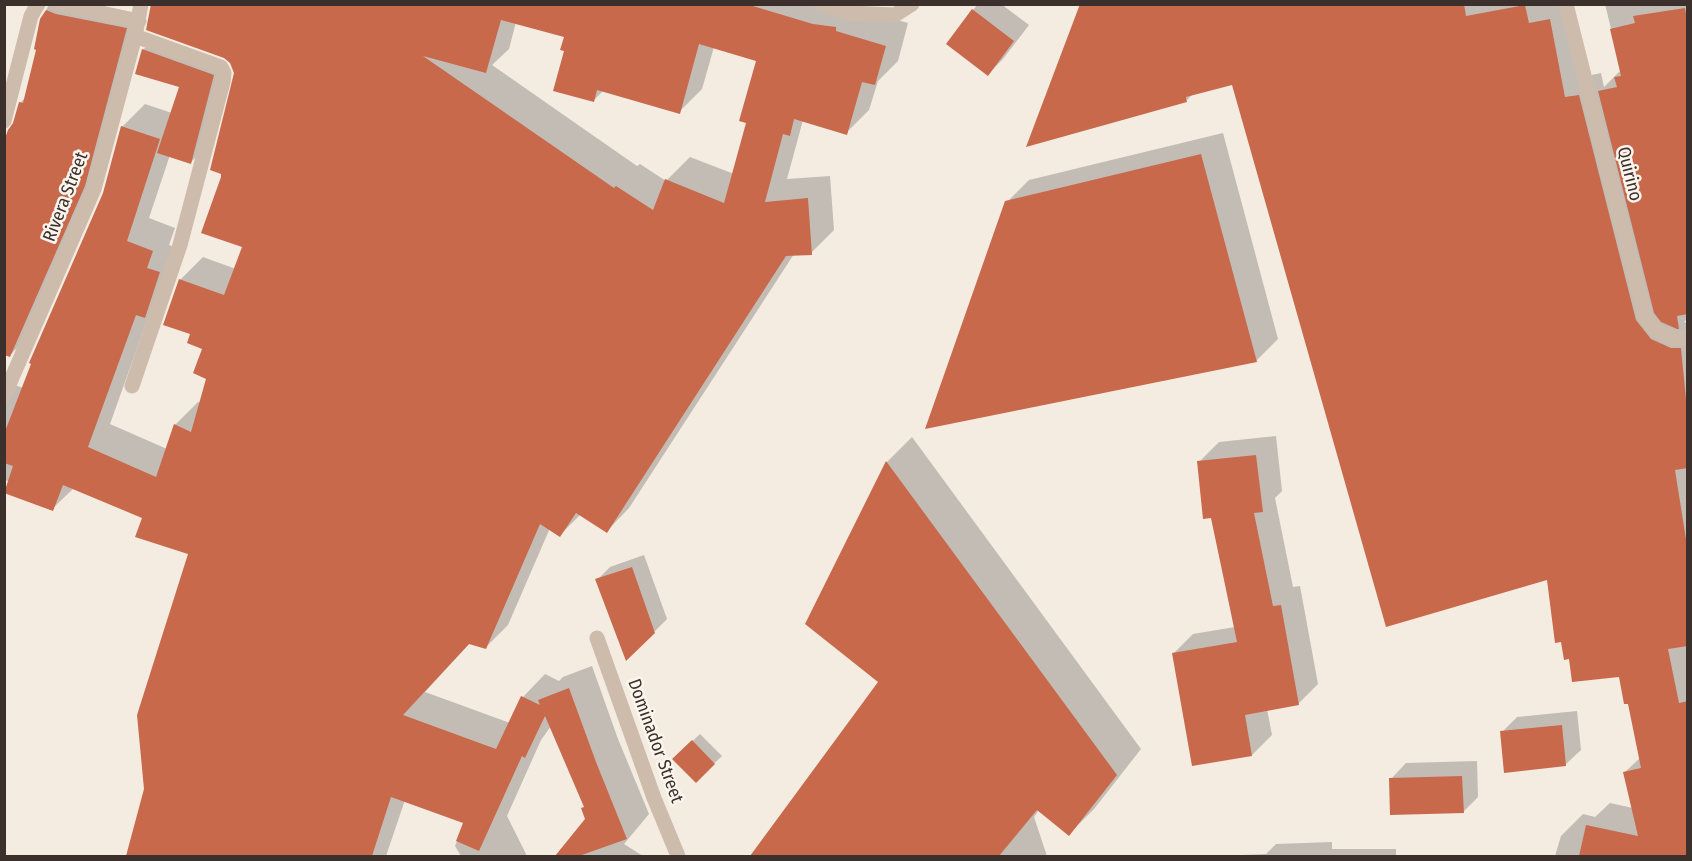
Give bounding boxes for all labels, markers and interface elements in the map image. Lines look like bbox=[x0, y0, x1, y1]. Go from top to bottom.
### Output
street label: Quirino bbox=[1612, 145, 1646, 203]
street label: Rivera Street bbox=[39, 149, 93, 245]
street label: Dominador Street bbox=[623, 676, 687, 806]

